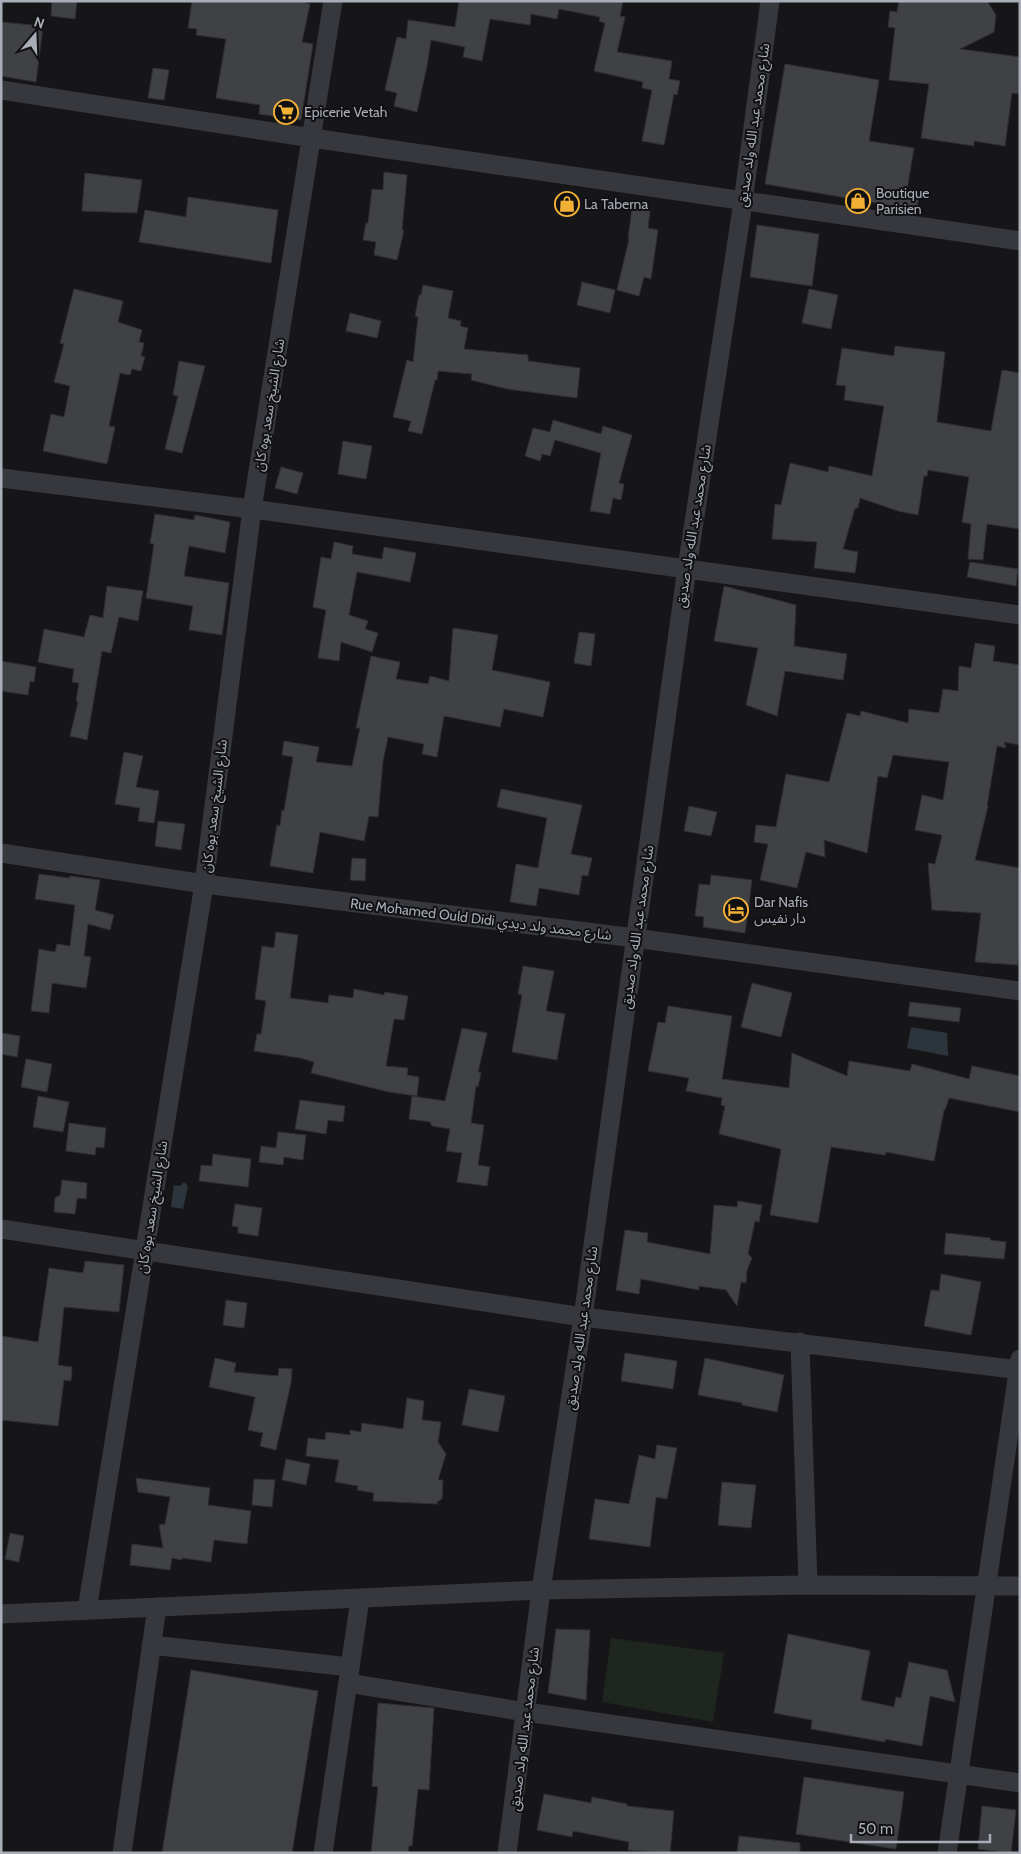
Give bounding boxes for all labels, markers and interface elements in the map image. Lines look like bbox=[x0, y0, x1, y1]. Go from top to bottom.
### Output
north arrow bbox=[10, 10, 60, 60]
text: N bbox=[32, 13, 47, 33]
street label: شارع محمد عبد الله ولد صديق bbox=[733, 42, 775, 208]
supermarket icon: Epicerie Vetah bbox=[273, 99, 299, 125]
place label: Epicerie Vetah bbox=[304, 103, 387, 121]
place label: Boutique Parisien bbox=[876, 184, 929, 218]
shop icon: Boutique Parisien bbox=[845, 188, 871, 214]
shop icon: La Taberna bbox=[554, 191, 580, 217]
place label: La Taberna bbox=[584, 195, 648, 213]
street label: شارع الشيخ سعد بوه كان bbox=[250, 337, 290, 473]
street label: شارع محمد عبد الله ولد صديق bbox=[671, 443, 717, 609]
street label: شارع الشيخ سعد بوه كان bbox=[197, 738, 233, 874]
street label: شارع محمد عبد الله ولد صديق bbox=[617, 844, 659, 1010]
place label: Dar Nafis دار نفيس bbox=[754, 893, 808, 927]
street label: Rue Mohamed Ould Didi شارع محمد ولد ديدي bbox=[349, 894, 613, 946]
hotel icon: Dar Nafis دار نفيس bbox=[723, 897, 749, 923]
street label: شارع الشيخ سعد بوه كان bbox=[133, 1139, 173, 1275]
street label: شارع محمد عبد الله ولد صديق bbox=[561, 1245, 603, 1411]
street label: شارع محمد عبد الله ولد صديق bbox=[505, 1646, 545, 1812]
scale bar bbox=[851, 1812, 990, 1844]
text: 50 m bbox=[858, 1820, 893, 1838]

